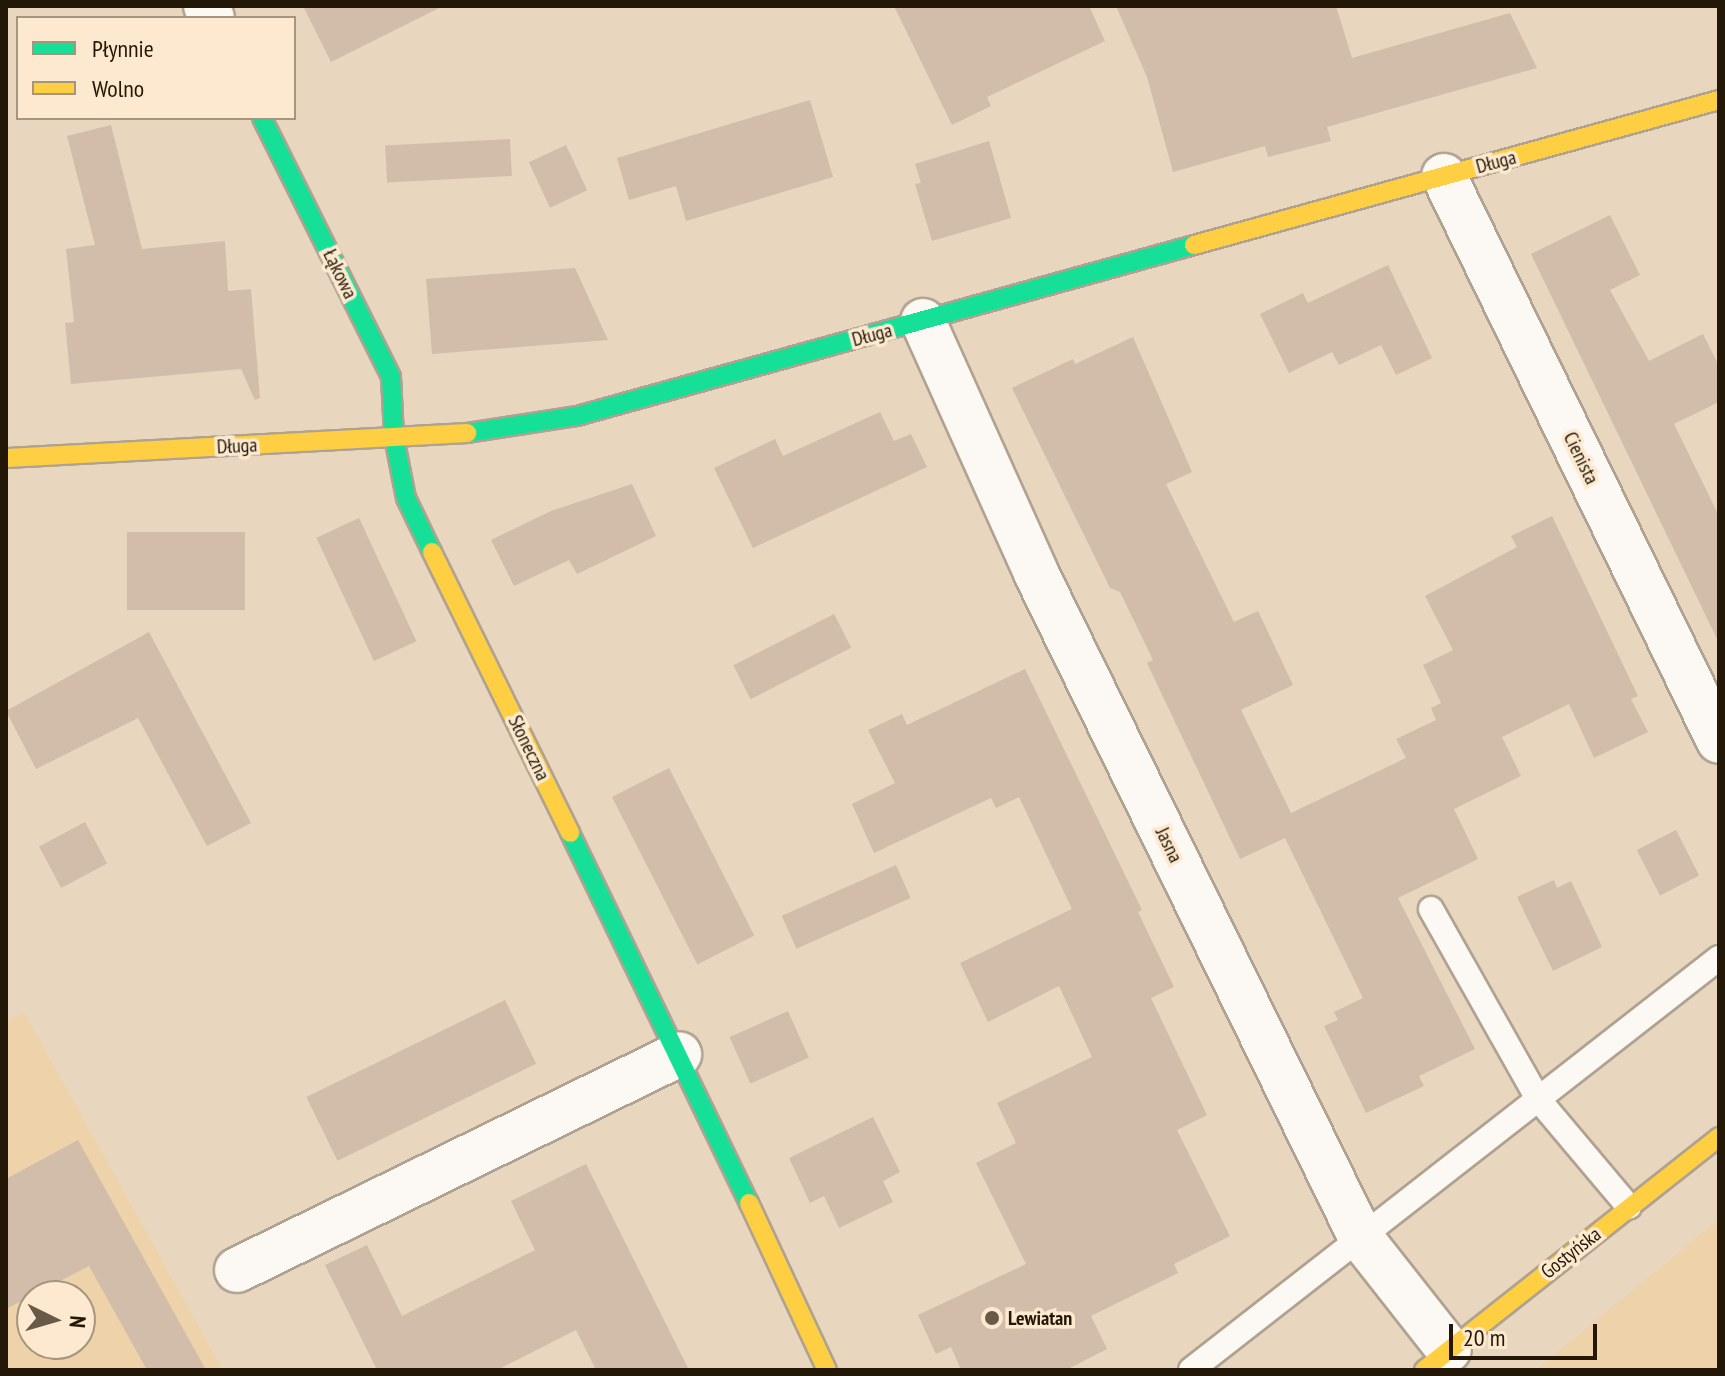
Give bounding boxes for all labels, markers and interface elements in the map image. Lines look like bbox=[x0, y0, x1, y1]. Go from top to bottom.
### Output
legend bbox=[16, 16, 296, 120]
text: Płynnie bbox=[92, 33, 154, 64]
text: Wolno bbox=[92, 73, 144, 104]
street label: Długa bbox=[1473, 145, 1519, 179]
street label: Łąkowa bbox=[318, 245, 362, 303]
street label: Długa bbox=[849, 318, 895, 352]
street label: Cienista bbox=[1558, 428, 1604, 488]
street label: Długa bbox=[216, 433, 258, 459]
street label: Słoneczna bbox=[503, 711, 555, 785]
street label: Jasna bbox=[1150, 823, 1188, 867]
street label: Gostyńska bbox=[1536, 1222, 1606, 1284]
north arrow bbox=[16, 1280, 96, 1360]
place label: Lewiatan bbox=[1008, 1306, 1072, 1330]
scale bar bbox=[1453, 1308, 1601, 1358]
marker: Lewiatan bbox=[983, 1309, 1001, 1327]
text: N bbox=[63, 1315, 92, 1329]
text: 20 m bbox=[1463, 1322, 1505, 1353]

